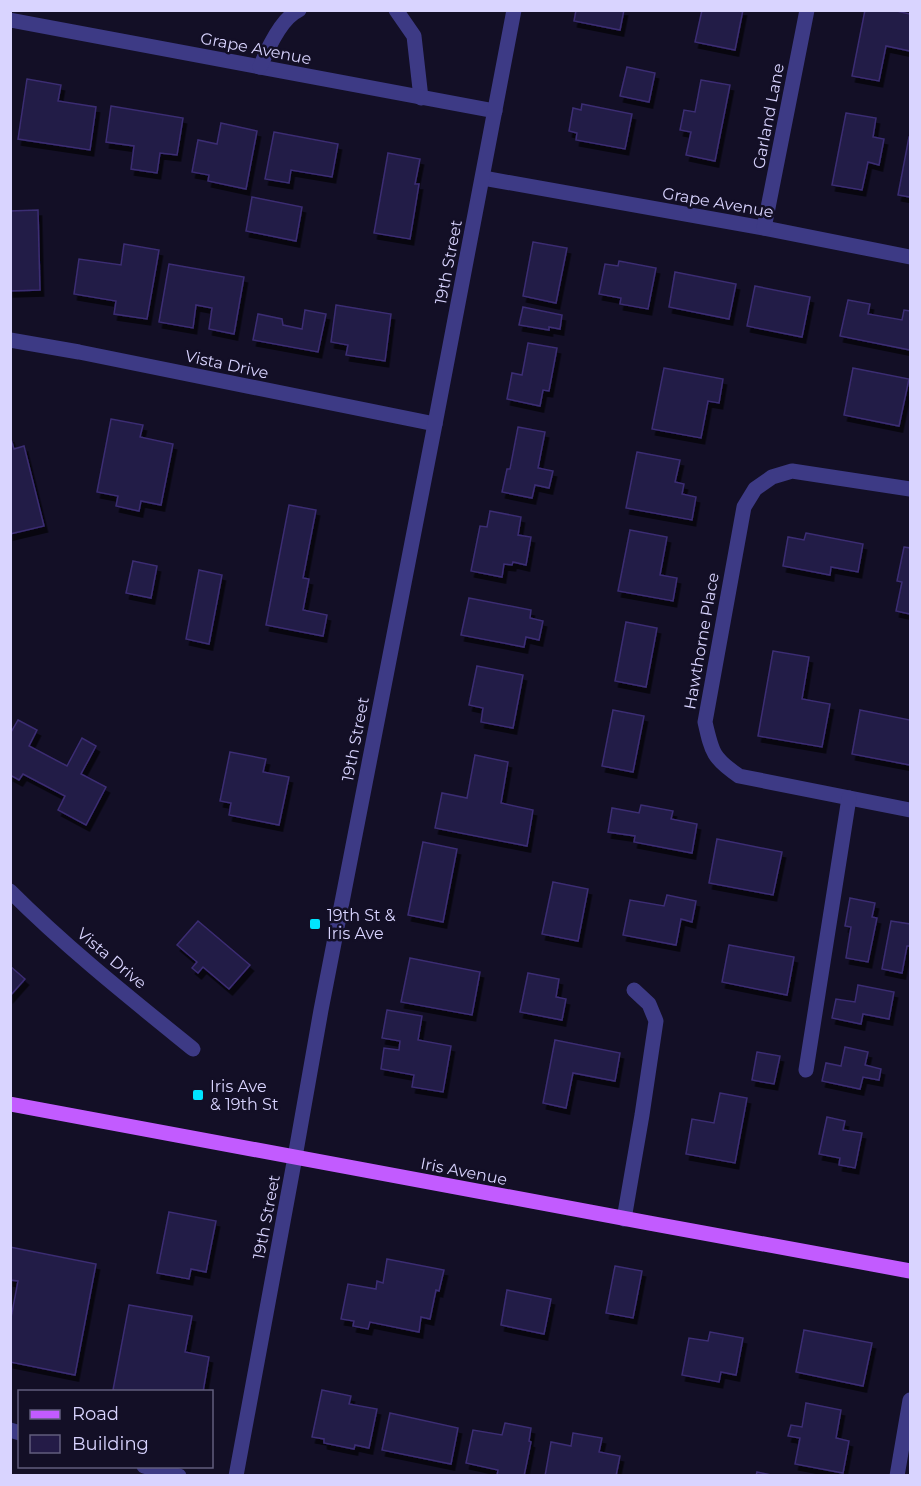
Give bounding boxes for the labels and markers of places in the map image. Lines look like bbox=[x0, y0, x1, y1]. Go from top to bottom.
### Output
place label: 19th St & Iris Ave bbox=[327, 906, 396, 943]
marker: 19th St & Iris Ave bbox=[308, 917, 322, 931]
place label: Iris Ave & 19th St bbox=[210, 1077, 279, 1114]
marker: Iris Ave & 19th St bbox=[191, 1088, 205, 1102]

